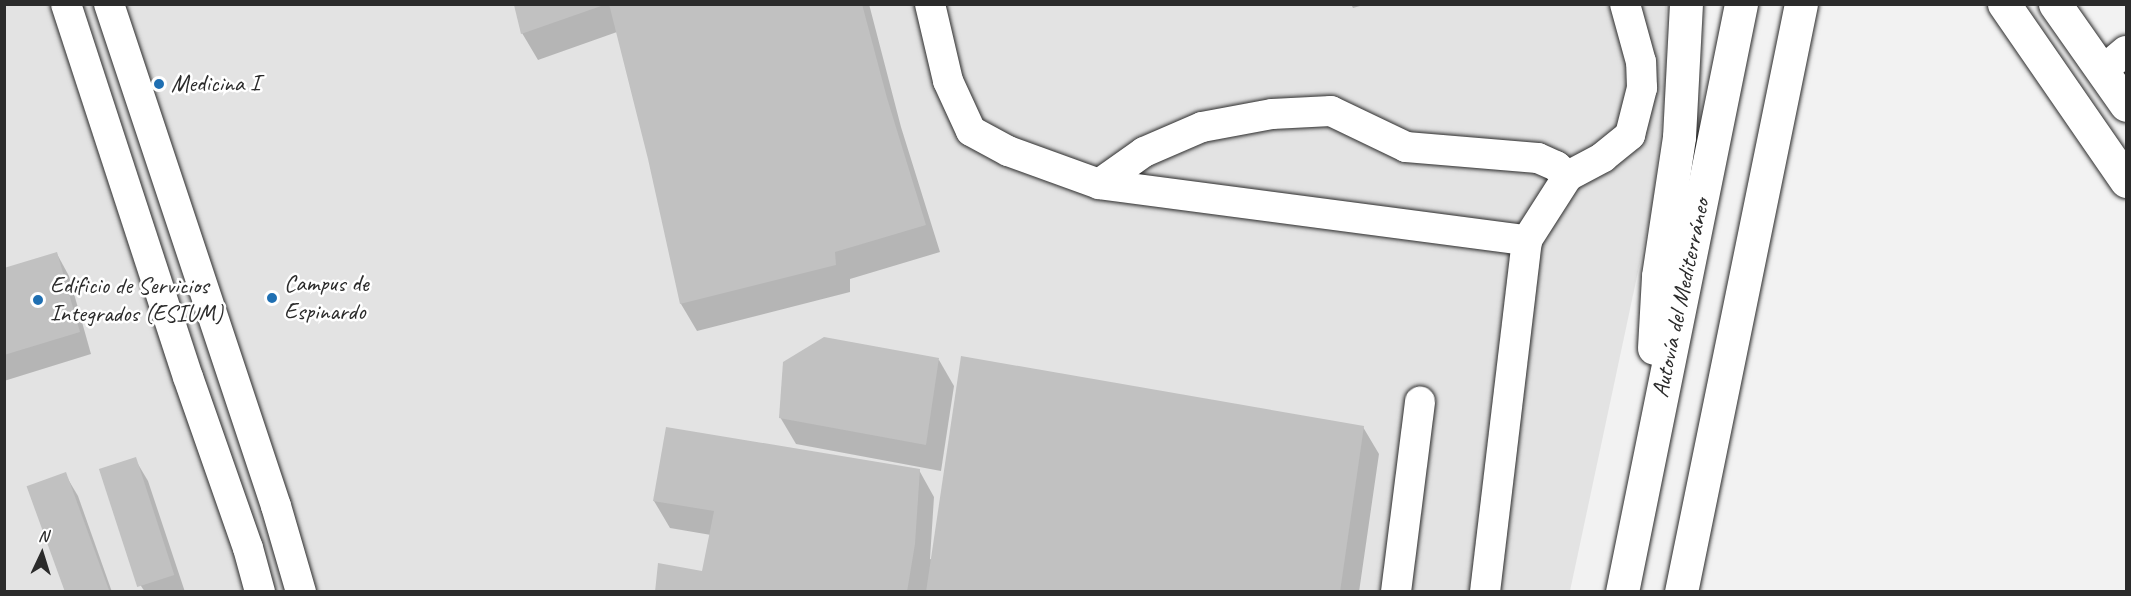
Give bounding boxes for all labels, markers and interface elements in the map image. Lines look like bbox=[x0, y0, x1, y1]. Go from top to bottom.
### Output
place label: Medicina I bbox=[171, 70, 260, 98]
marker: Medicina I bbox=[152, 77, 166, 91]
street label: Autovía del Mediterráneo bbox=[1646, 196, 1716, 400]
place label: Campus de Espinardo bbox=[284, 270, 368, 326]
place label: Edificio de Servicios Integrados (ESIUM) bbox=[50, 272, 223, 328]
marker: Campus de Espinardo bbox=[265, 291, 279, 305]
marker: Edificio de Servicios Integrados (ESIUM) bbox=[31, 293, 45, 307]
north arrow bbox=[12, 524, 72, 584]
text: N bbox=[38, 526, 49, 546]

